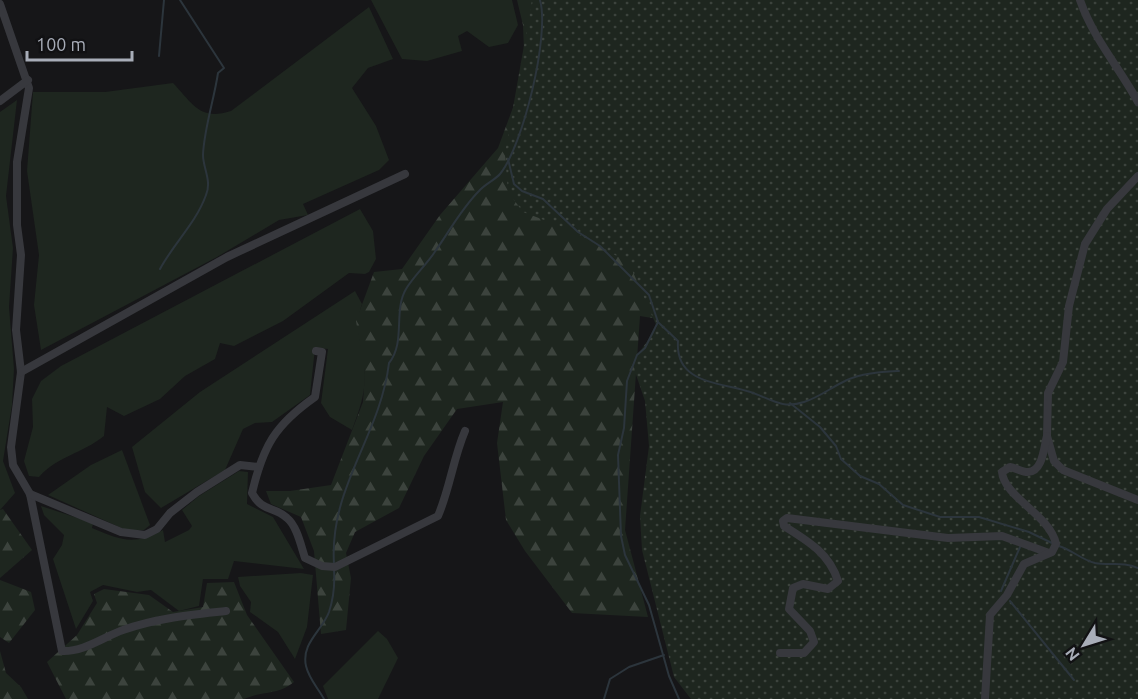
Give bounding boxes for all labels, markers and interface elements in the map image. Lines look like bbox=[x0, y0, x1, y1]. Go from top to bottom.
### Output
scale bar bbox=[27, 24, 132, 62]
text: 100 m bbox=[36, 34, 86, 54]
north arrow bbox=[1054, 615, 1114, 675]
text: N bbox=[1061, 644, 1083, 664]

